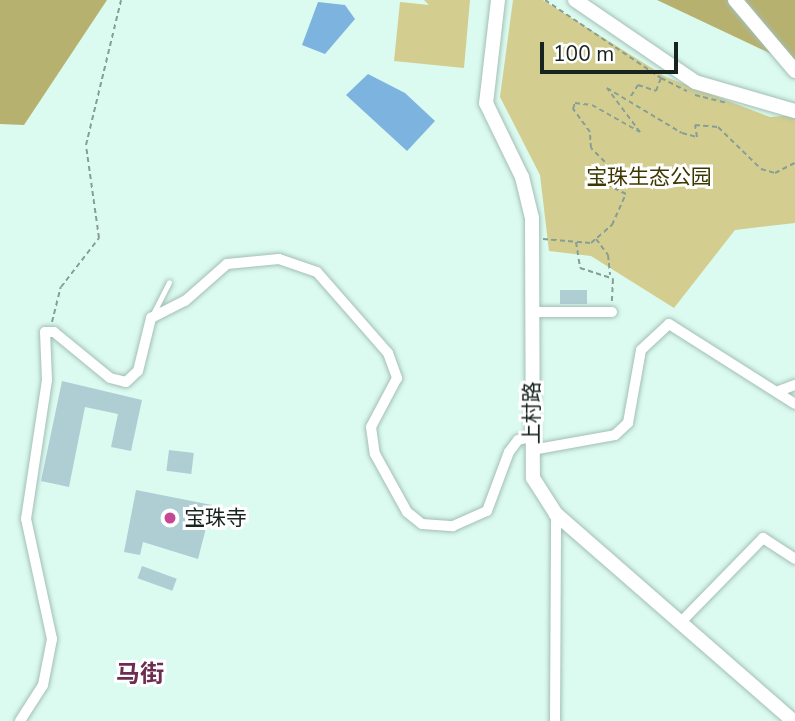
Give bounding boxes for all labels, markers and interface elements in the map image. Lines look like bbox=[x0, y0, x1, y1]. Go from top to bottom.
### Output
scale bar bbox=[543, 28, 681, 72]
text: 100 m bbox=[553, 40, 614, 68]
park label: 宝珠生态公园 bbox=[586, 164, 712, 190]
street label: 上村路 bbox=[519, 382, 545, 444]
place label: 宝珠寺 bbox=[184, 505, 247, 531]
marker: 宝珠寺 bbox=[162, 510, 178, 526]
district label: 马街 bbox=[116, 661, 164, 689]

